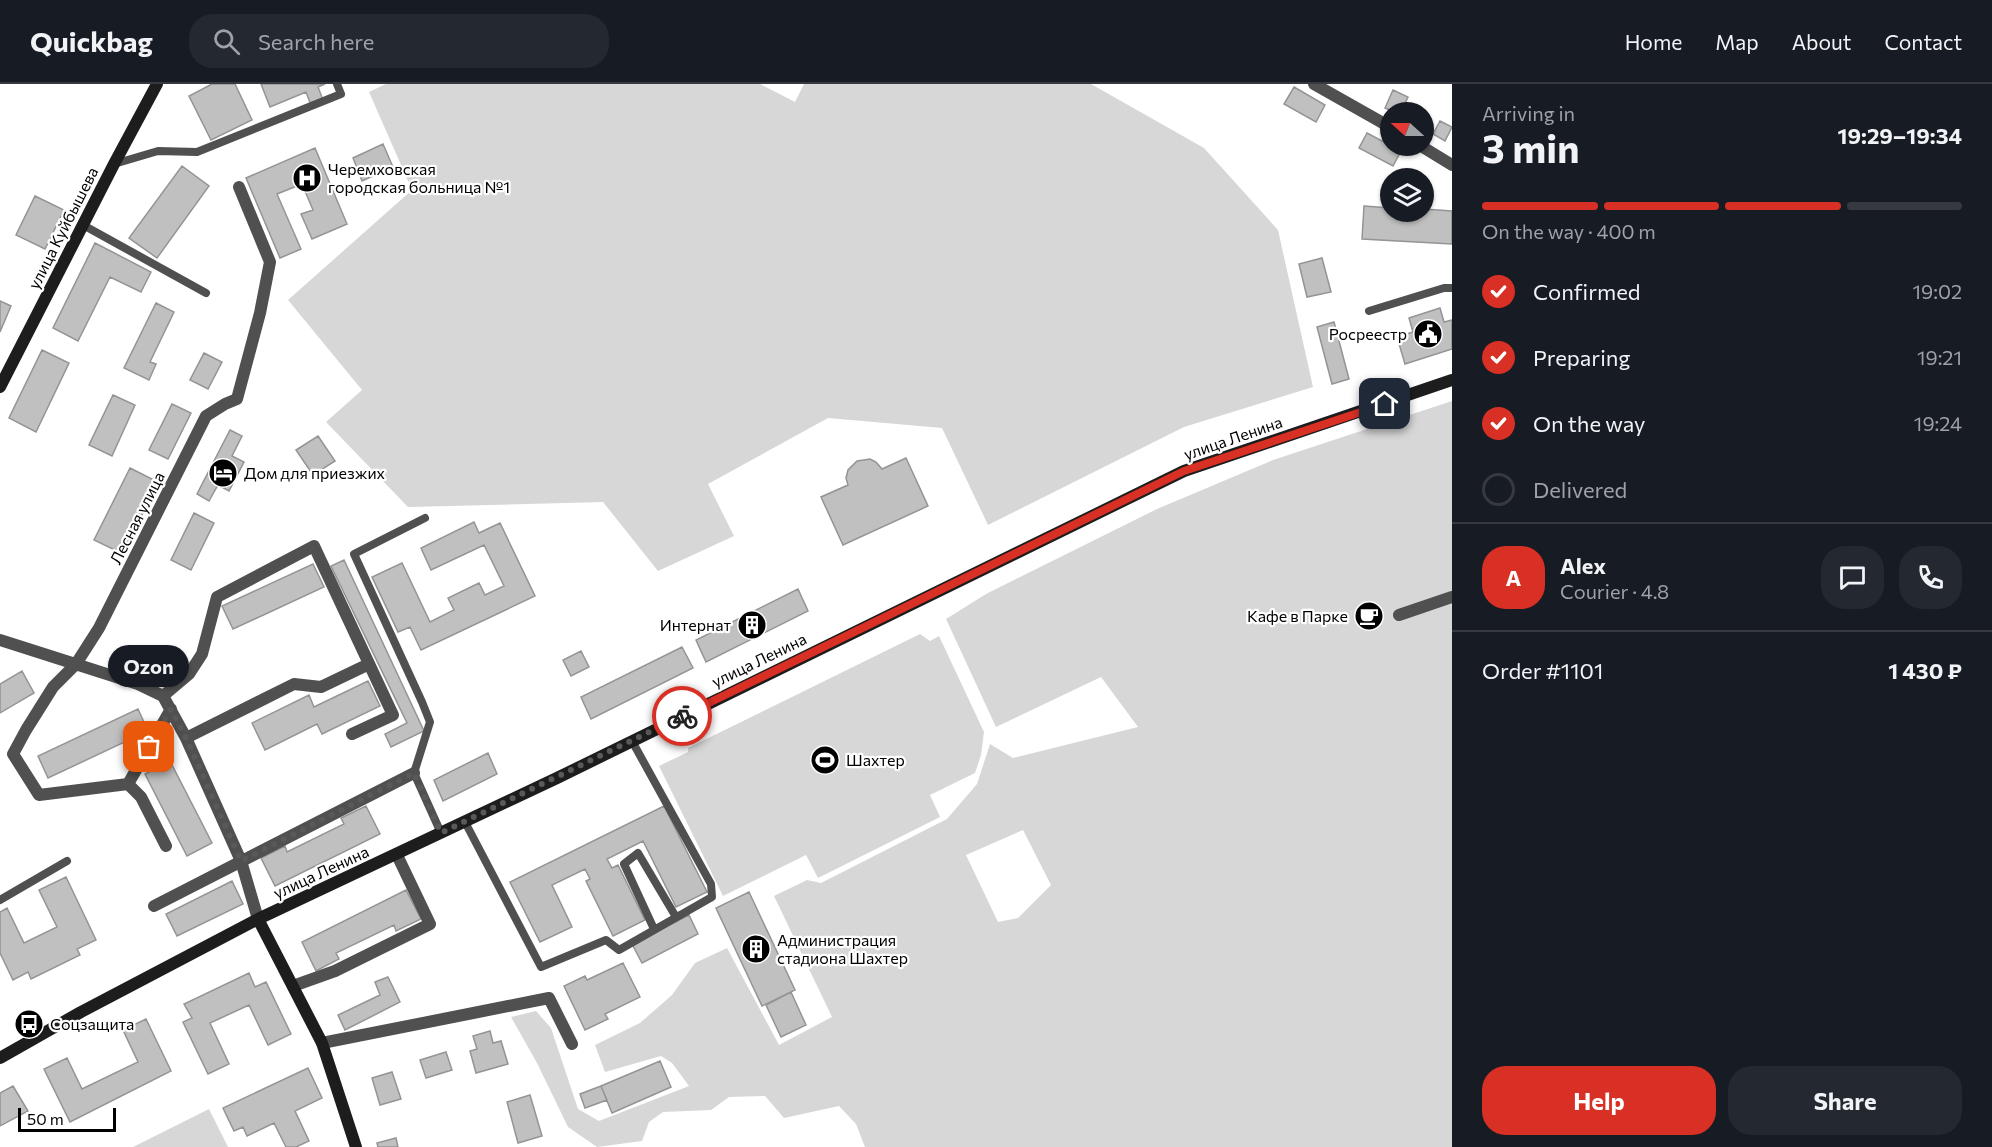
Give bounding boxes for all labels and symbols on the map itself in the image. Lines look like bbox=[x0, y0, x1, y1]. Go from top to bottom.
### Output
north arrow bbox=[1380, 102, 1434, 156]
place label: Черемховская городская больница №1 bbox=[328, 159, 510, 196]
hospital icon: Черемховская городская больница №1 bbox=[291, 162, 323, 194]
street label: улица Куйбышева bbox=[24, 164, 102, 292]
public building icon: Росреестр bbox=[1412, 318, 1444, 350]
place label: Росреестр bbox=[1329, 324, 1407, 343]
pin bbox=[1359, 378, 1410, 429]
street label: улица Ленина bbox=[1181, 412, 1285, 463]
hotel icon: Дом для приезжих bbox=[207, 457, 239, 489]
place label: Дом для приезжих bbox=[244, 463, 386, 482]
street label: Лесная улица bbox=[105, 468, 168, 567]
cafe icon: Кафе в Парке bbox=[1353, 600, 1385, 632]
place label: Кафе в Парке bbox=[1247, 606, 1348, 625]
building icon: Интернат bbox=[736, 609, 768, 641]
place label: Интернат bbox=[660, 615, 731, 634]
street label: улица Ленина bbox=[708, 628, 809, 691]
callout: Ozon bbox=[108, 645, 190, 687]
courier bbox=[652, 686, 712, 746]
pin bbox=[123, 721, 174, 772]
sports icon: Шахтер bbox=[809, 744, 841, 776]
place label: Шахтер bbox=[846, 750, 905, 769]
street label: улица Ленина bbox=[270, 841, 371, 902]
place label: Администрация стадиона Шахтер bbox=[777, 930, 908, 967]
building icon: Администрация стадиона Шахтер bbox=[740, 933, 772, 965]
bus stop icon: Соцзащита bbox=[13, 1008, 45, 1040]
place label: Соцзащита bbox=[50, 1014, 134, 1033]
scale bar bbox=[18, 1105, 116, 1132]

